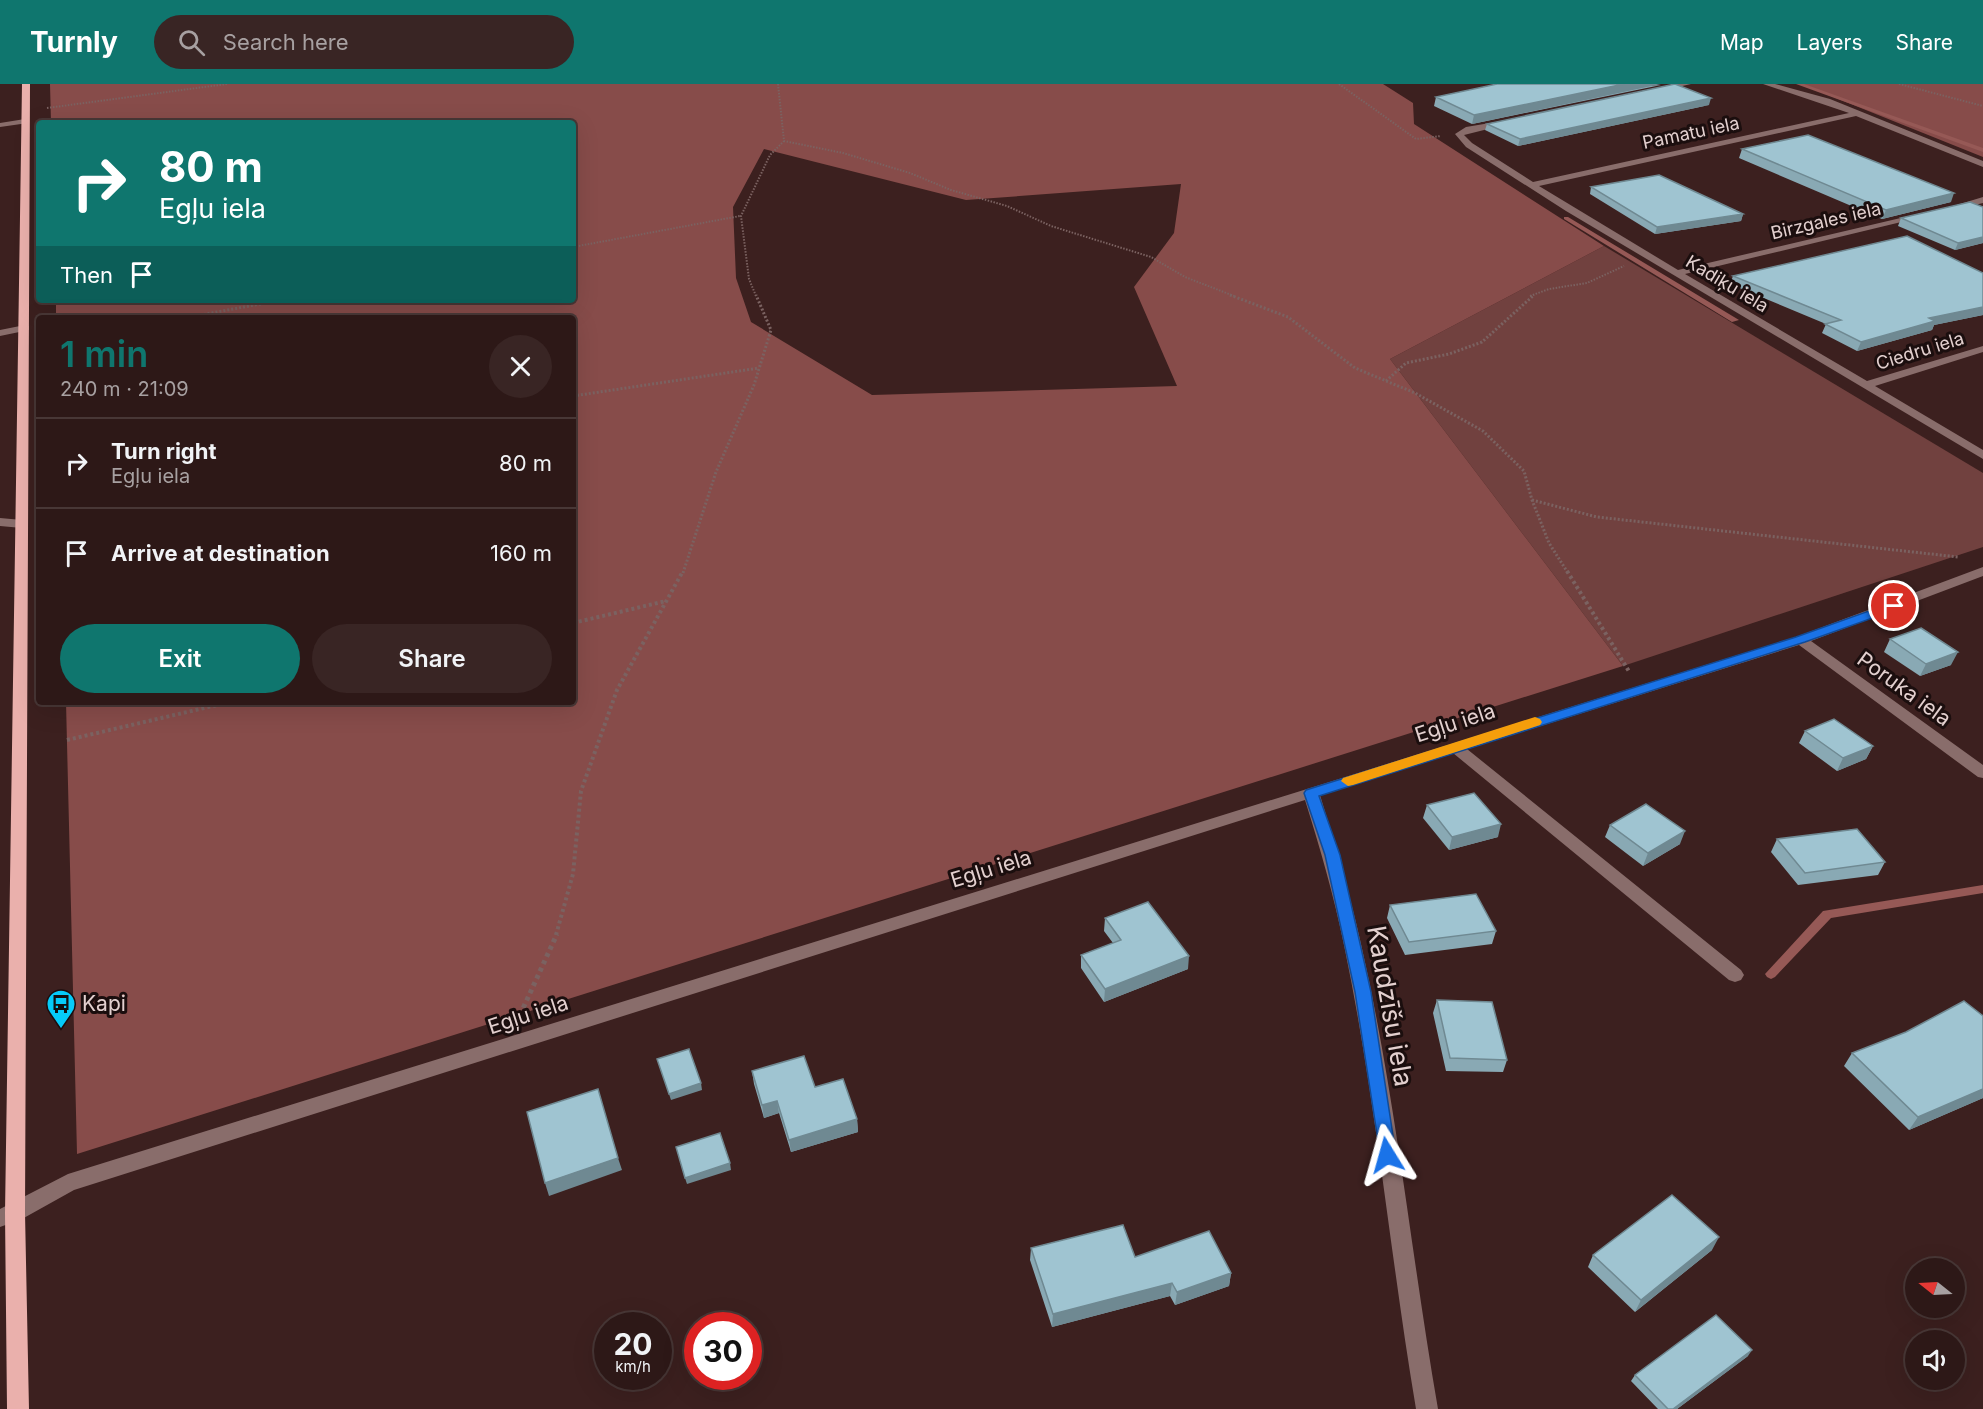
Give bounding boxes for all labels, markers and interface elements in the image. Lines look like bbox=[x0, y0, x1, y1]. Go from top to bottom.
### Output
search box bbox=[154, 15, 574, 69]
text: Turnly bbox=[30, 25, 118, 59]
icon: search bbox=[175, 26, 208, 59]
text: Search here bbox=[223, 29, 349, 55]
text: Map bbox=[1720, 30, 1764, 55]
text: Layers bbox=[1797, 30, 1863, 55]
text: Share bbox=[1896, 30, 1953, 55]
street label: Pamatu iela bbox=[1641, 112, 1741, 153]
text: 80 m bbox=[159, 141, 263, 192]
icon: right bbox=[60, 144, 138, 222]
text: Egļu iela bbox=[159, 192, 266, 225]
street label: Birzgales iela bbox=[1769, 198, 1883, 243]
street label: Kadiķu iela bbox=[1682, 251, 1772, 317]
icon: arrive bbox=[125, 258, 158, 291]
text: Then bbox=[60, 262, 113, 288]
street label: Ciedru iela bbox=[1873, 327, 1966, 374]
text: 1 min bbox=[60, 332, 148, 376]
button: close bbox=[489, 335, 552, 398]
text: 240 m · 21:09 bbox=[60, 377, 189, 401]
text: Turn right bbox=[111, 438, 217, 464]
icon: right bbox=[60, 447, 93, 480]
text: 80 m bbox=[499, 450, 552, 476]
text: Egļu iela bbox=[111, 464, 190, 488]
icon: arrive bbox=[60, 537, 93, 570]
text: Arrive at destination bbox=[111, 540, 330, 566]
text: 160 m bbox=[490, 540, 552, 566]
pin bbox=[1868, 580, 1919, 631]
icon: arrive bbox=[1877, 589, 1910, 622]
button: Exit bbox=[60, 624, 300, 693]
button: Share bbox=[312, 624, 552, 693]
street label: Poruka iela bbox=[1853, 646, 1956, 731]
street label: Egļu iela bbox=[1411, 698, 1499, 748]
street label: Egļu iela bbox=[947, 844, 1035, 894]
street label: Kaudzīšu iela bbox=[1361, 923, 1420, 1089]
bus stop icon: Kapi bbox=[45, 988, 77, 1030]
street label: Egļu iela bbox=[484, 990, 572, 1040]
place label: Kapi bbox=[82, 991, 126, 1016]
position arrow bbox=[1355, 1123, 1419, 1187]
north arrow bbox=[1905, 1258, 1965, 1318]
map controls bbox=[1905, 1258, 1965, 1390]
speed limit sign: 30 bbox=[684, 1312, 762, 1390]
text: 20 bbox=[613, 1326, 653, 1362]
button: sound bbox=[1905, 1330, 1965, 1390]
text: km/h bbox=[615, 1357, 651, 1376]

